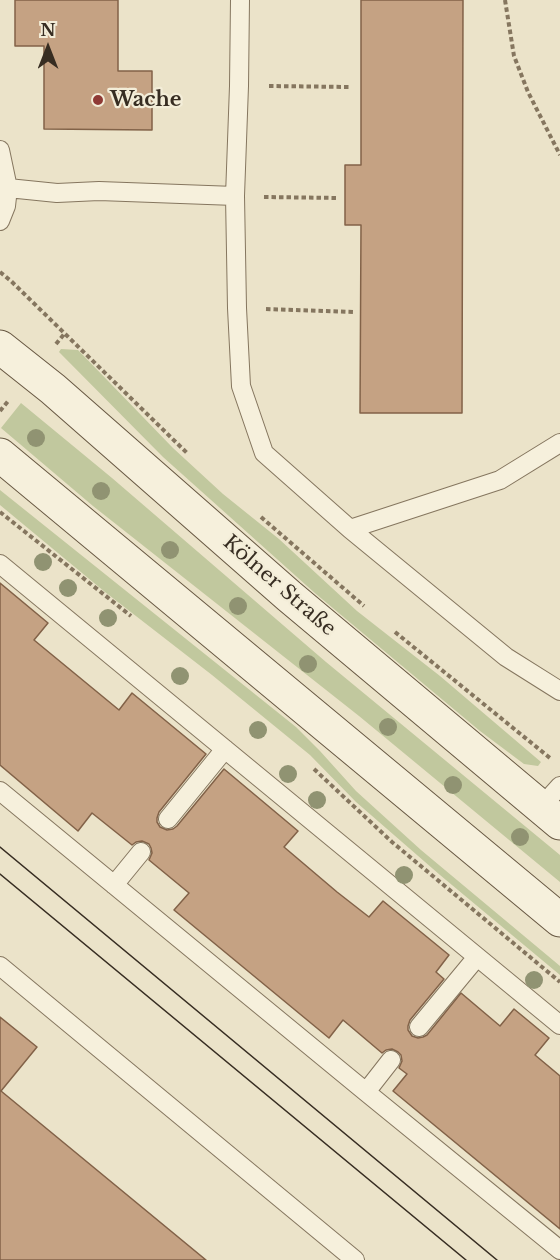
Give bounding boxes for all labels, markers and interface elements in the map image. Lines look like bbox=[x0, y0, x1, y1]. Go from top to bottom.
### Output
north arrow bbox=[18, 18, 78, 78]
text: N bbox=[40, 20, 56, 40]
place label: Wache bbox=[110, 88, 182, 112]
marker: Wache bbox=[91, 93, 105, 107]
street label: Kölner Straße bbox=[218, 531, 340, 641]

